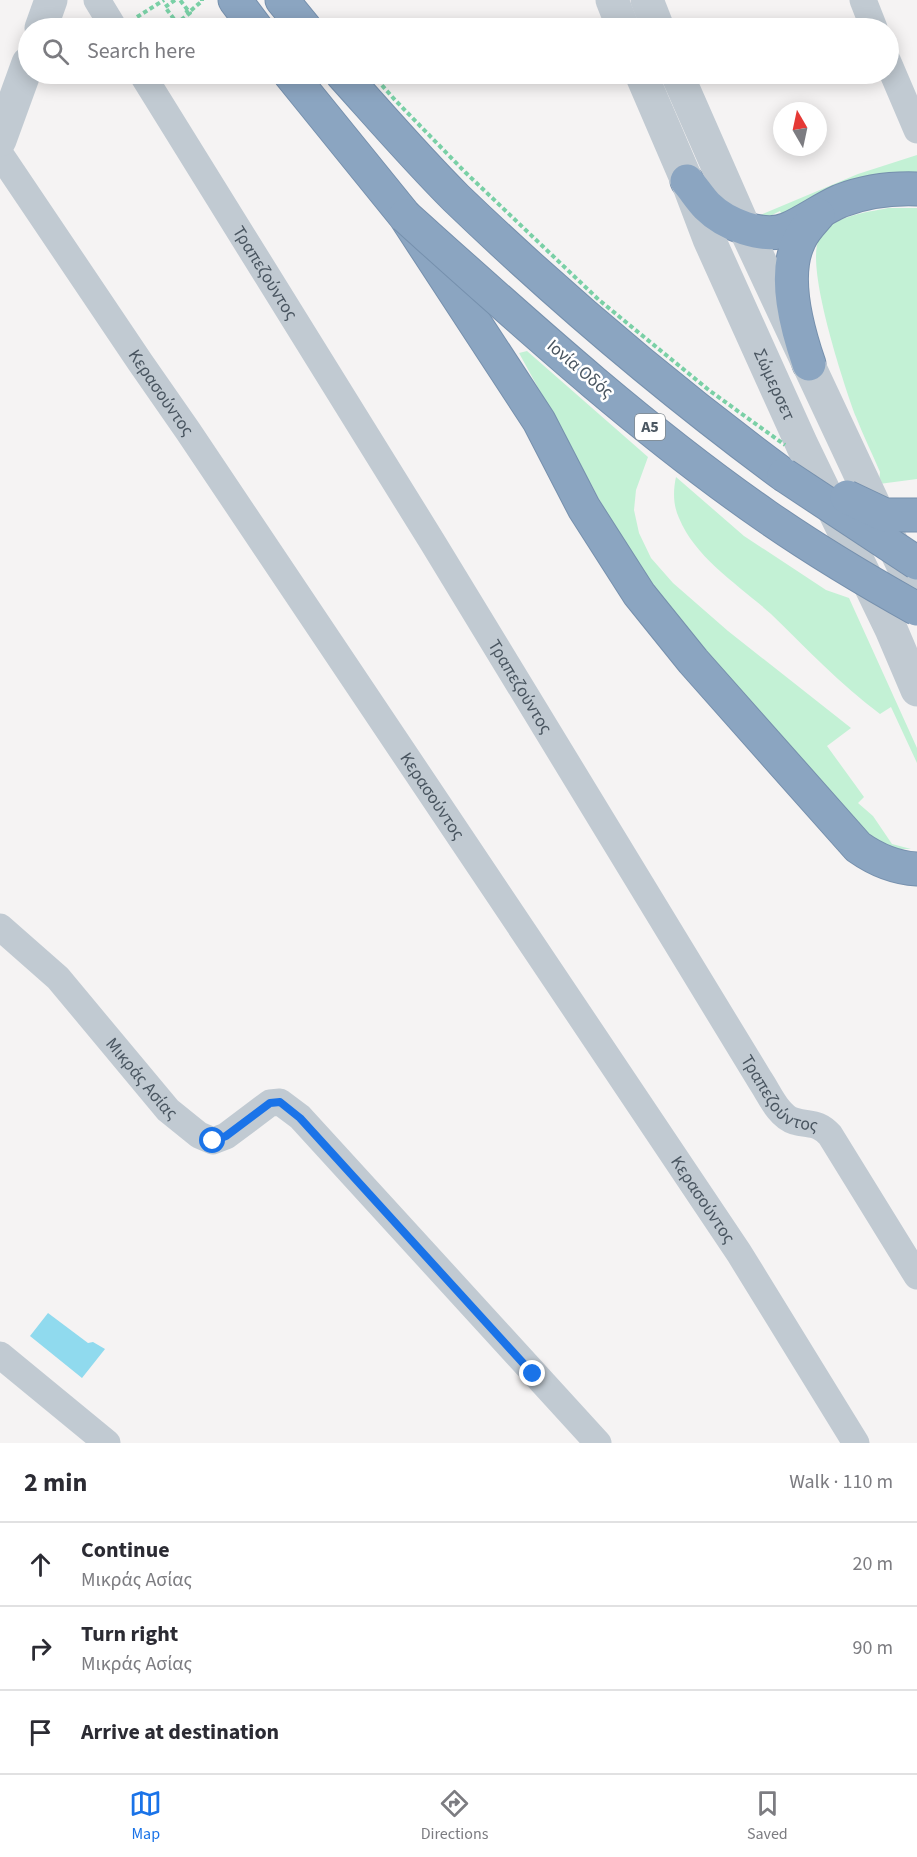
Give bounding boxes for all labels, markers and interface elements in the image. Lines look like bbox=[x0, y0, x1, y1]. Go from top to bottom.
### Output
search box bbox=[18, 18, 899, 84]
icon: search bbox=[39, 35, 72, 68]
text: Search here bbox=[87, 35, 195, 67]
north arrow bbox=[773, 102, 827, 156]
street label: Τραπεζούντος bbox=[227, 221, 304, 325]
street label: Ιονία Οδός bbox=[541, 334, 619, 404]
street label: Κερασούντος bbox=[122, 344, 200, 441]
street label: Σώμερσετ bbox=[748, 345, 802, 424]
road number: Α5 bbox=[635, 414, 665, 440]
street label: Τραπεζούντος bbox=[482, 635, 559, 739]
street label: Κερασούντος bbox=[394, 747, 471, 845]
street label: Μικράς Ασίας bbox=[100, 1032, 183, 1126]
street label: Τραπεζούντος bbox=[735, 1050, 821, 1138]
route start bbox=[199, 1127, 225, 1153]
street label: Κερασούντος bbox=[665, 1151, 742, 1248]
route end bbox=[519, 1360, 545, 1386]
text: 2 min bbox=[24, 1464, 87, 1501]
text: Walk · 110 m bbox=[789, 1468, 893, 1496]
text: Continue bbox=[81, 1534, 170, 1566]
icon: ahead bbox=[24, 1548, 57, 1581]
text: 20 m bbox=[853, 1550, 893, 1578]
text: Μικράς Ασίας bbox=[81, 1566, 192, 1594]
text: Turn right bbox=[81, 1618, 178, 1650]
icon: right bbox=[24, 1632, 57, 1665]
text: 90 m bbox=[853, 1634, 893, 1662]
text: Μικράς Ασίας bbox=[81, 1650, 192, 1678]
icon: arrive bbox=[24, 1716, 57, 1749]
text: Arrive at destination bbox=[81, 1716, 279, 1748]
tab: Map bbox=[129, 1787, 162, 1845]
tab: Directions bbox=[421, 1787, 488, 1845]
tab: Saved bbox=[747, 1787, 788, 1845]

